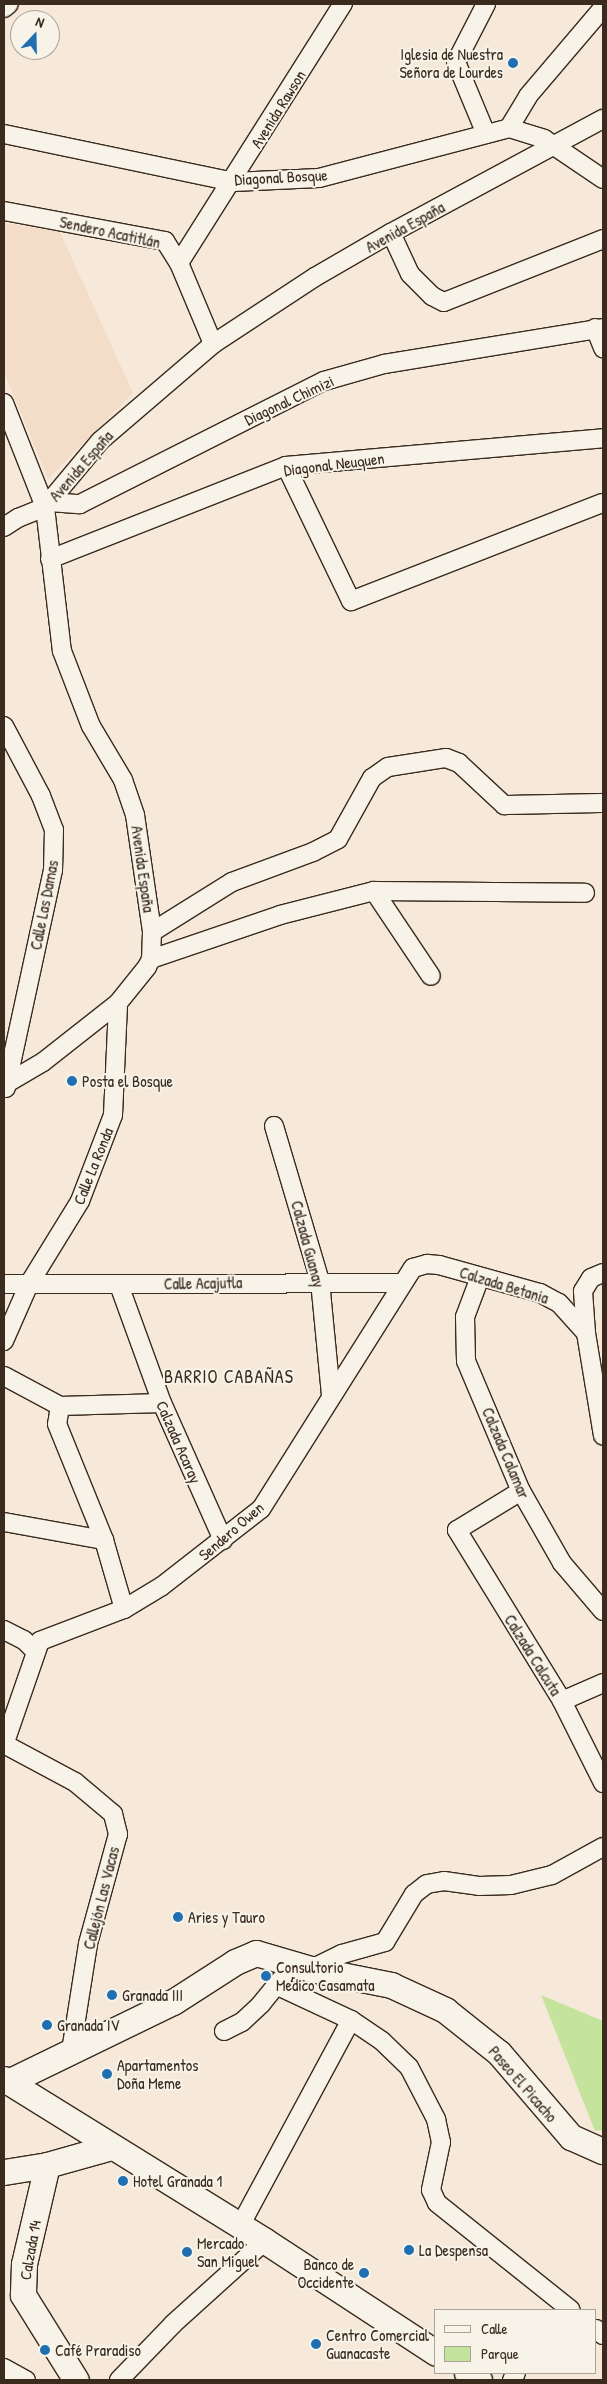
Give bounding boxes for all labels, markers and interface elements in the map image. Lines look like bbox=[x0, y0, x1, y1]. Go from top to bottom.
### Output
north arrow bbox=[10, 10, 60, 60]
text: N bbox=[33, 11, 47, 32]
place label: Iglesia de Nuestra Señora de Lourdes bbox=[399, 44, 503, 82]
marker: Iglesia de Nuestra Señora de Lourdes bbox=[507, 57, 519, 69]
street label: Avenida Rawson bbox=[246, 66, 310, 152]
street label: Diagonal Bosque bbox=[234, 165, 328, 189]
street label: Avenida España bbox=[362, 197, 448, 257]
street label: Sendero Acatitlán bbox=[58, 212, 162, 252]
street label: Diagonal Chimizi bbox=[241, 371, 337, 429]
street label: Avenida España bbox=[45, 427, 117, 505]
street label: Diagonal Neuquen bbox=[283, 448, 385, 480]
street label: Avenida España bbox=[127, 824, 159, 914]
street label: Calle Las Damas bbox=[26, 858, 62, 952]
place label: Posta el Bosque bbox=[82, 1071, 173, 1091]
marker: Posta el Bosque bbox=[66, 1075, 78, 1087]
street label: Calle La Ronda bbox=[69, 1125, 117, 1207]
street label: Calzada Guanay bbox=[287, 1198, 329, 1290]
street label: Calzada Betania bbox=[457, 1262, 551, 1308]
street label: Calle Acajutla bbox=[164, 1273, 242, 1293]
district label: BARRIO CABAÑAS bbox=[162, 1366, 296, 1388]
street label: Calzada Acaray bbox=[152, 1398, 206, 1486]
street label: Calzada Calamar bbox=[478, 1404, 534, 1502]
street label: Sendero Owen bbox=[195, 1498, 267, 1564]
street label: Calzada Calcuta bbox=[500, 1611, 566, 1699]
street label: Callejón Las Vacas bbox=[79, 1845, 123, 1951]
place label: Aries y Tauro bbox=[188, 1907, 265, 1927]
marker: Aries y Tauro bbox=[172, 1911, 184, 1923]
place label: Consultorio Medico Casamata bbox=[276, 1957, 374, 1995]
marker: Consultorio Medico Casamata bbox=[260, 1970, 272, 1982]
place label: Granada III bbox=[122, 1985, 183, 2005]
marker: Granada III bbox=[106, 1989, 118, 2001]
place label: Granada IV bbox=[57, 2015, 120, 2035]
marker: Granada IV bbox=[41, 2019, 53, 2031]
street label: Paseo El Picacho bbox=[485, 2042, 561, 2126]
place label: Apartamentos Doña Meme bbox=[117, 2055, 198, 2093]
marker: Apartamentos Doña Meme bbox=[101, 2068, 113, 2080]
place label: Hotel Granada 1 bbox=[133, 2171, 222, 2191]
marker: Hotel Granada 1 bbox=[117, 2175, 129, 2187]
street label: Calzada 14 bbox=[15, 2219, 45, 2281]
place label: Mercado San Miguel bbox=[197, 2233, 259, 2271]
place label: La Despensa bbox=[419, 2240, 488, 2260]
marker: La Despensa bbox=[403, 2244, 415, 2256]
marker: Mercado San Miguel bbox=[181, 2246, 193, 2258]
place label: Banco de Occidente bbox=[297, 2254, 354, 2292]
marker: Banco de Occidente bbox=[358, 2267, 370, 2279]
legend bbox=[434, 2309, 597, 2374]
text: Calle bbox=[481, 2318, 508, 2339]
place label: Centro Comercial Guanacaste bbox=[326, 2325, 429, 2363]
marker: Centro Comercial Guanacaste bbox=[310, 2338, 322, 2350]
place label: Café Praradiso bbox=[55, 2340, 141, 2360]
text: Parque bbox=[481, 2343, 519, 2364]
marker: Café Praradiso bbox=[39, 2344, 51, 2356]

